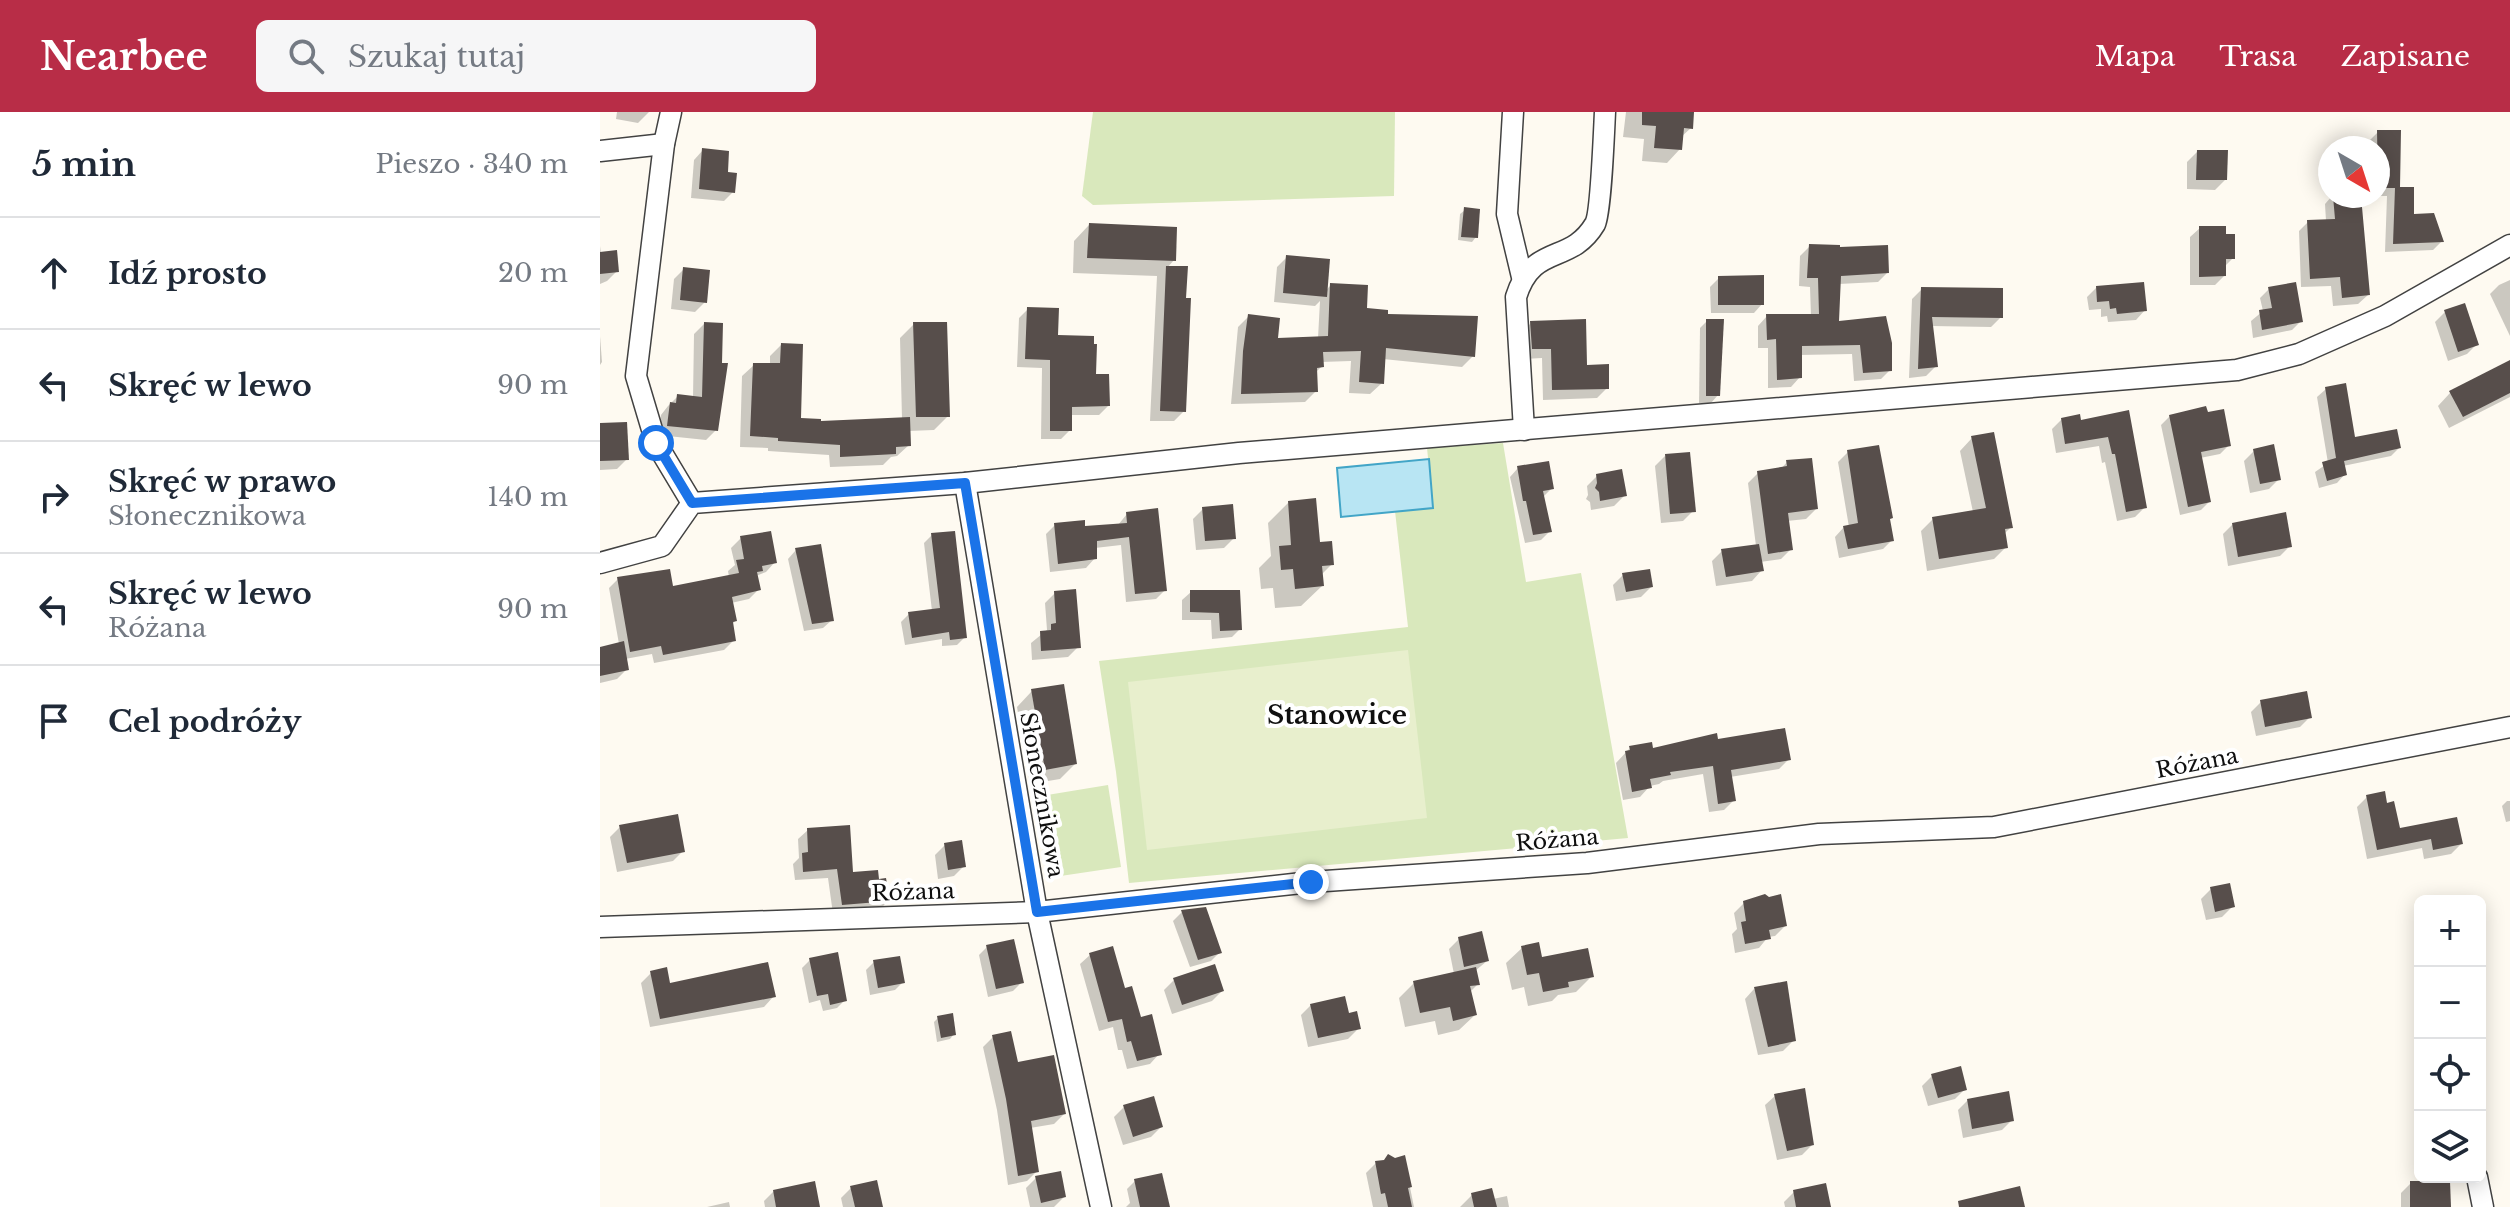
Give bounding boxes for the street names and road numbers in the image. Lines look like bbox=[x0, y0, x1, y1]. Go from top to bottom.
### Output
street label: Słonecznikowa bbox=[1014, 710, 1070, 881]
street label: Różana bbox=[2154, 742, 2241, 784]
street label: Różana bbox=[1514, 823, 1600, 857]
street label: Różana bbox=[871, 877, 956, 907]

